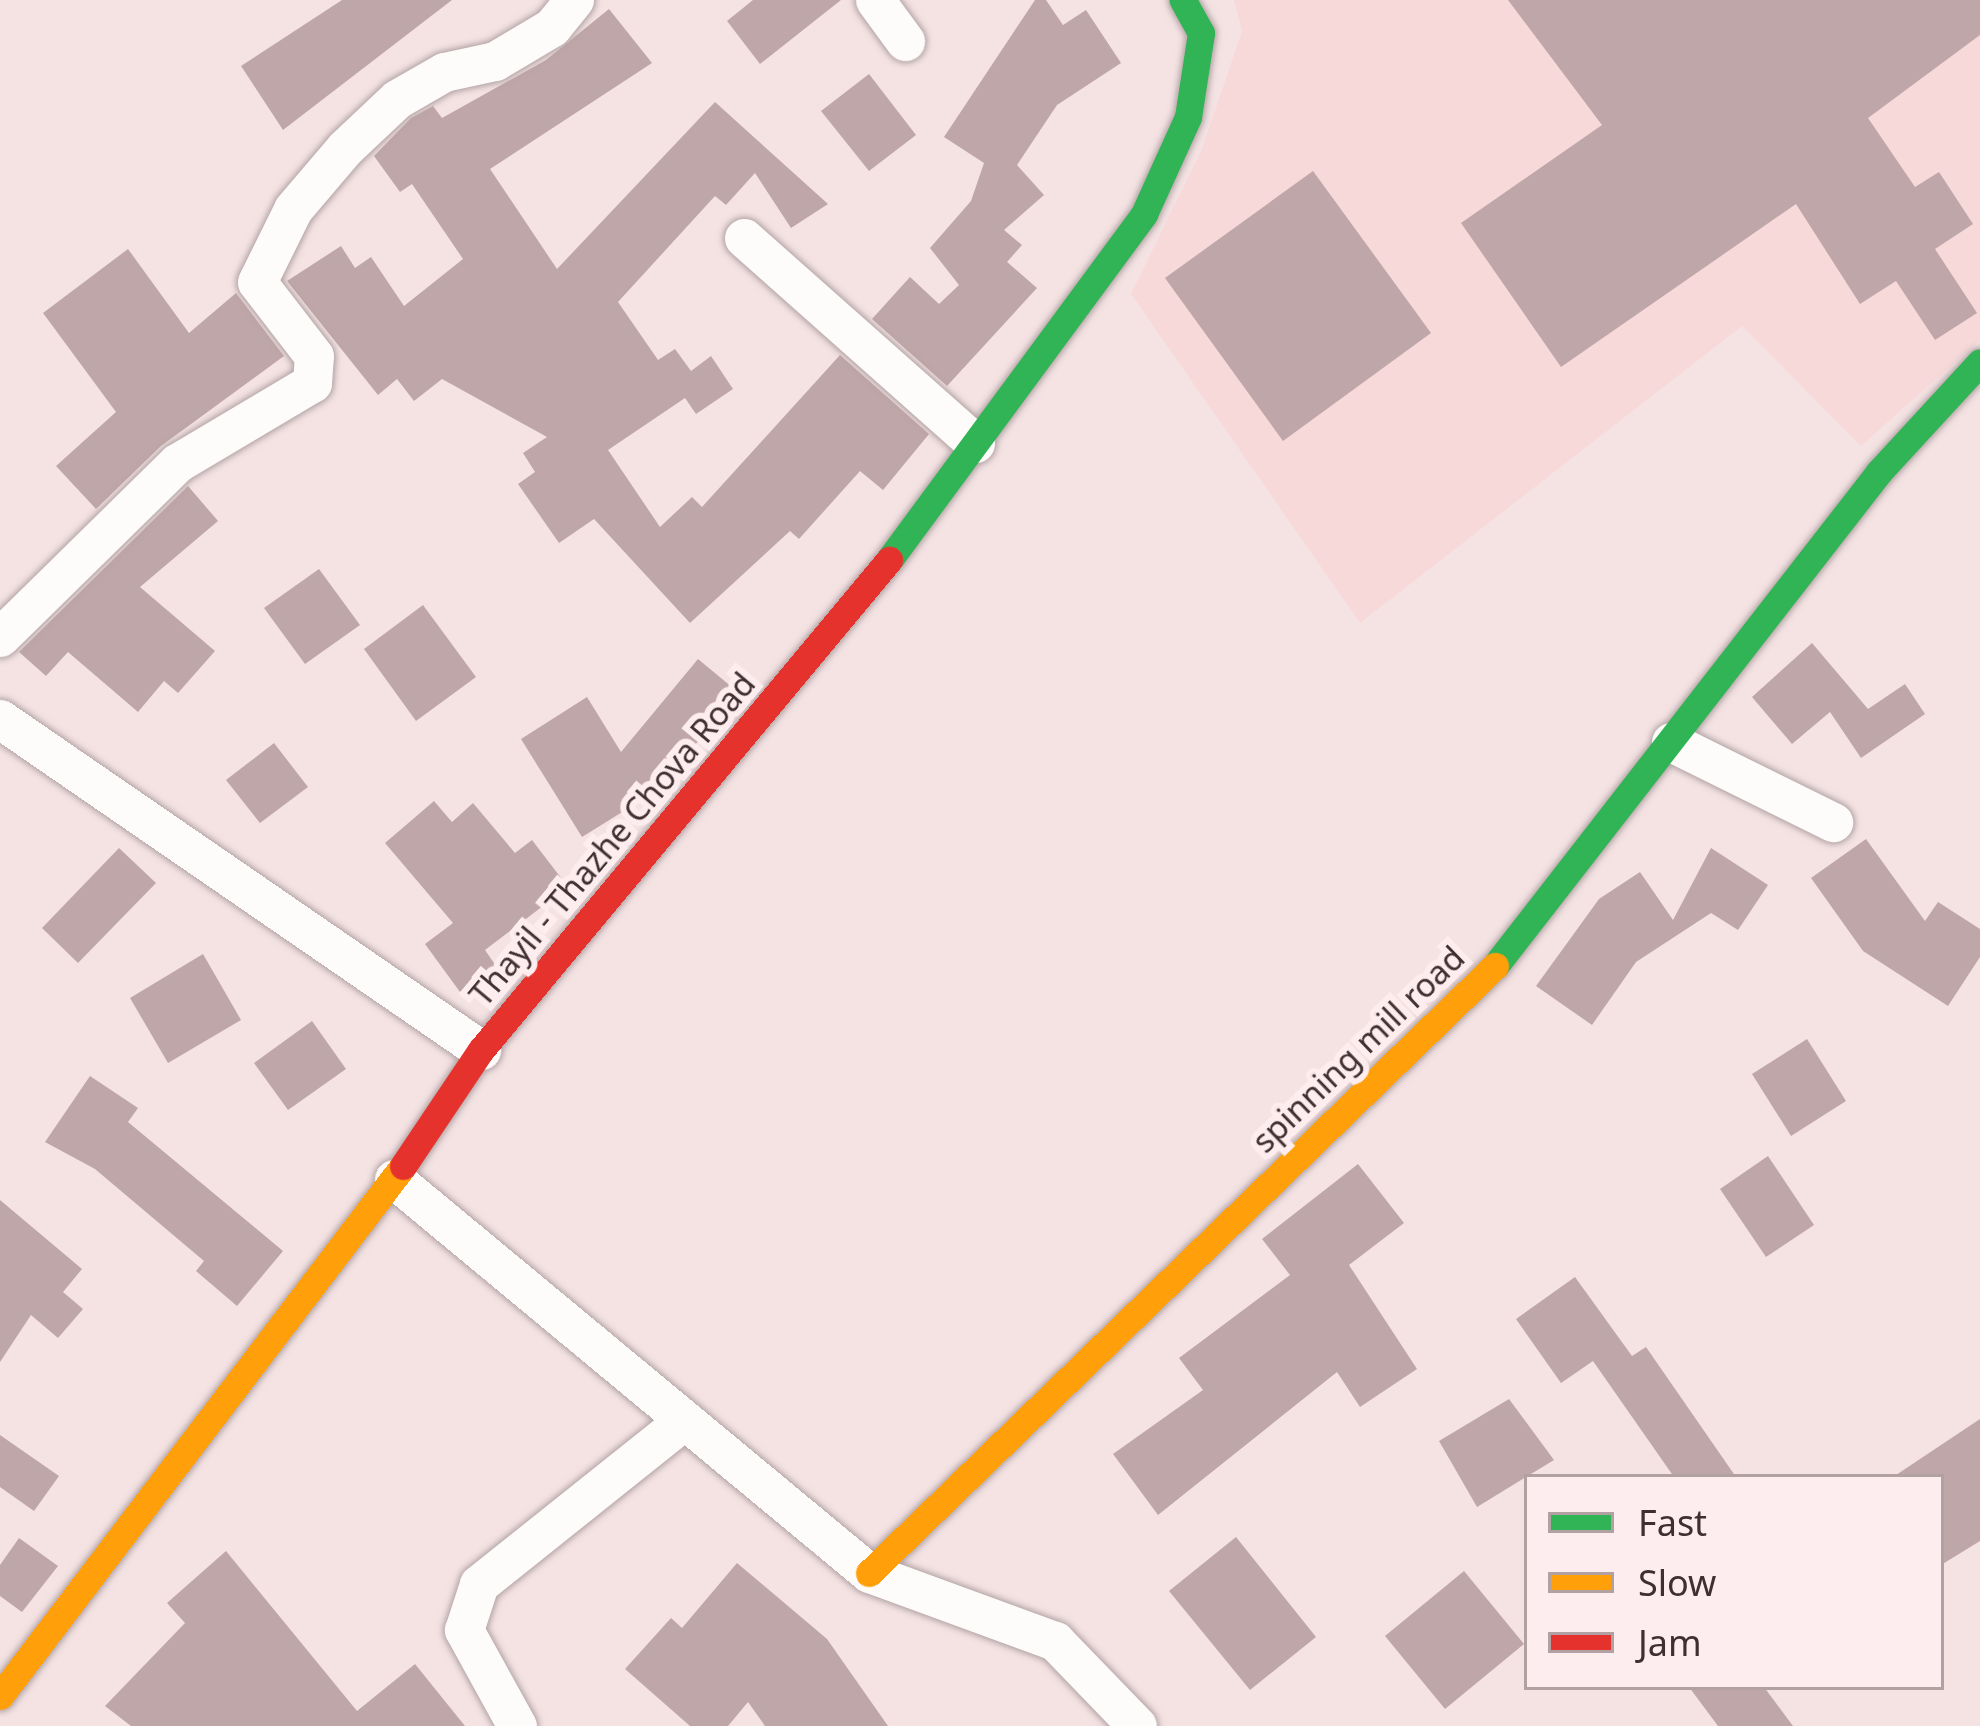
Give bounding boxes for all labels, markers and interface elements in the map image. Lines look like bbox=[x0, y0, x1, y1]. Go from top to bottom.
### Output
street label: Thayil - Thazhe Chova Road bbox=[461, 664, 763, 1014]
street label: spinning mill road bbox=[1244, 938, 1472, 1160]
legend bbox=[1524, 1474, 1944, 1690]
text: Fast bbox=[1638, 1498, 1707, 1547]
text: Slow bbox=[1638, 1558, 1716, 1607]
text: Jam bbox=[1638, 1618, 1702, 1667]

